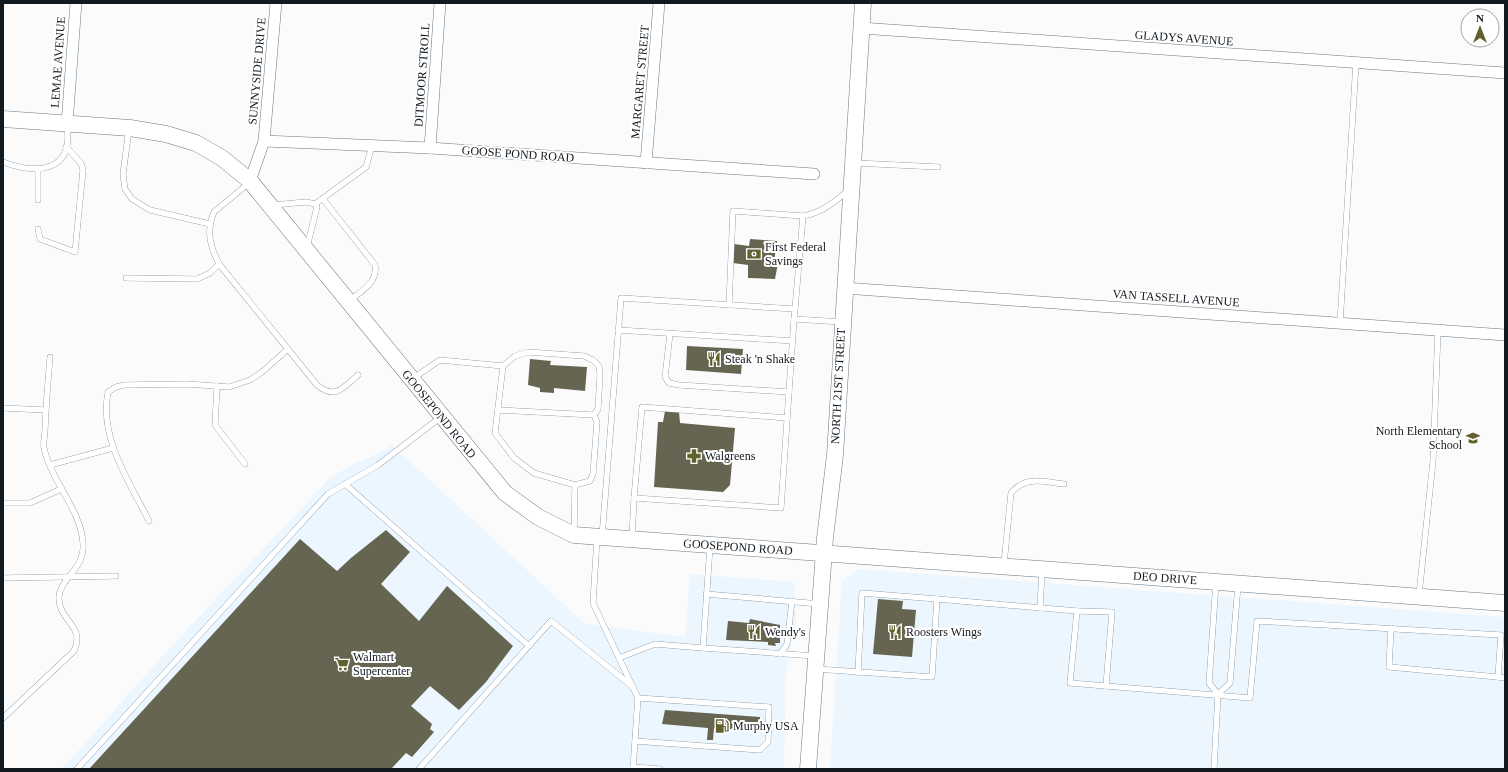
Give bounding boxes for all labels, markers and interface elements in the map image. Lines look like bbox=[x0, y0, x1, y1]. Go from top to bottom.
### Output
north arrow bbox=[1460, 8, 1500, 48]
text: N bbox=[1476, 12, 1484, 24]
street label: LEMAE AVENUE bbox=[48, 16, 68, 108]
street label: SUNNYSIDE DRIVE bbox=[245, 17, 269, 125]
street label: DITMOOR STROLL bbox=[411, 22, 433, 128]
street label: MARGARET STREET bbox=[628, 24, 652, 139]
street label: GLADYS AVENUE bbox=[1134, 28, 1234, 48]
street label: GOOSE POND ROAD bbox=[461, 143, 575, 165]
place label: First Federal Savings bbox=[765, 240, 827, 268]
bank icon: First Federal Savings bbox=[746, 246, 762, 262]
street label: VAN TASSELL AVENUE bbox=[1112, 287, 1240, 309]
street label: NORTH 21ST STREET bbox=[828, 327, 848, 444]
restaurant icon: Steak 'n Shake bbox=[706, 351, 722, 367]
place label: Steak 'n Shake bbox=[725, 352, 795, 366]
street label: GOOSEPOND ROAD bbox=[399, 367, 479, 461]
place label: North Elementary School bbox=[1376, 424, 1463, 452]
school or university icon: North Elementary School bbox=[1465, 430, 1481, 446]
pharmacy icon: Walgreens bbox=[686, 448, 702, 464]
place label: Walgreens bbox=[705, 449, 756, 463]
street label: GOOSEPOND ROAD bbox=[683, 536, 794, 558]
street label: DEO DRIVE bbox=[1132, 569, 1198, 587]
restaurant icon: Wendy's bbox=[746, 624, 762, 640]
restaurant icon: Roosters Wings bbox=[887, 624, 903, 640]
place label: Wendy's bbox=[765, 625, 806, 639]
place label: Roosters Wings bbox=[906, 625, 982, 639]
place label: Walmart Supercenter bbox=[353, 650, 410, 678]
supermarket icon: Walmart Supercenter bbox=[334, 656, 350, 672]
fuel station icon: Murphy USA bbox=[714, 718, 730, 734]
place label: Murphy USA bbox=[733, 719, 799, 733]

